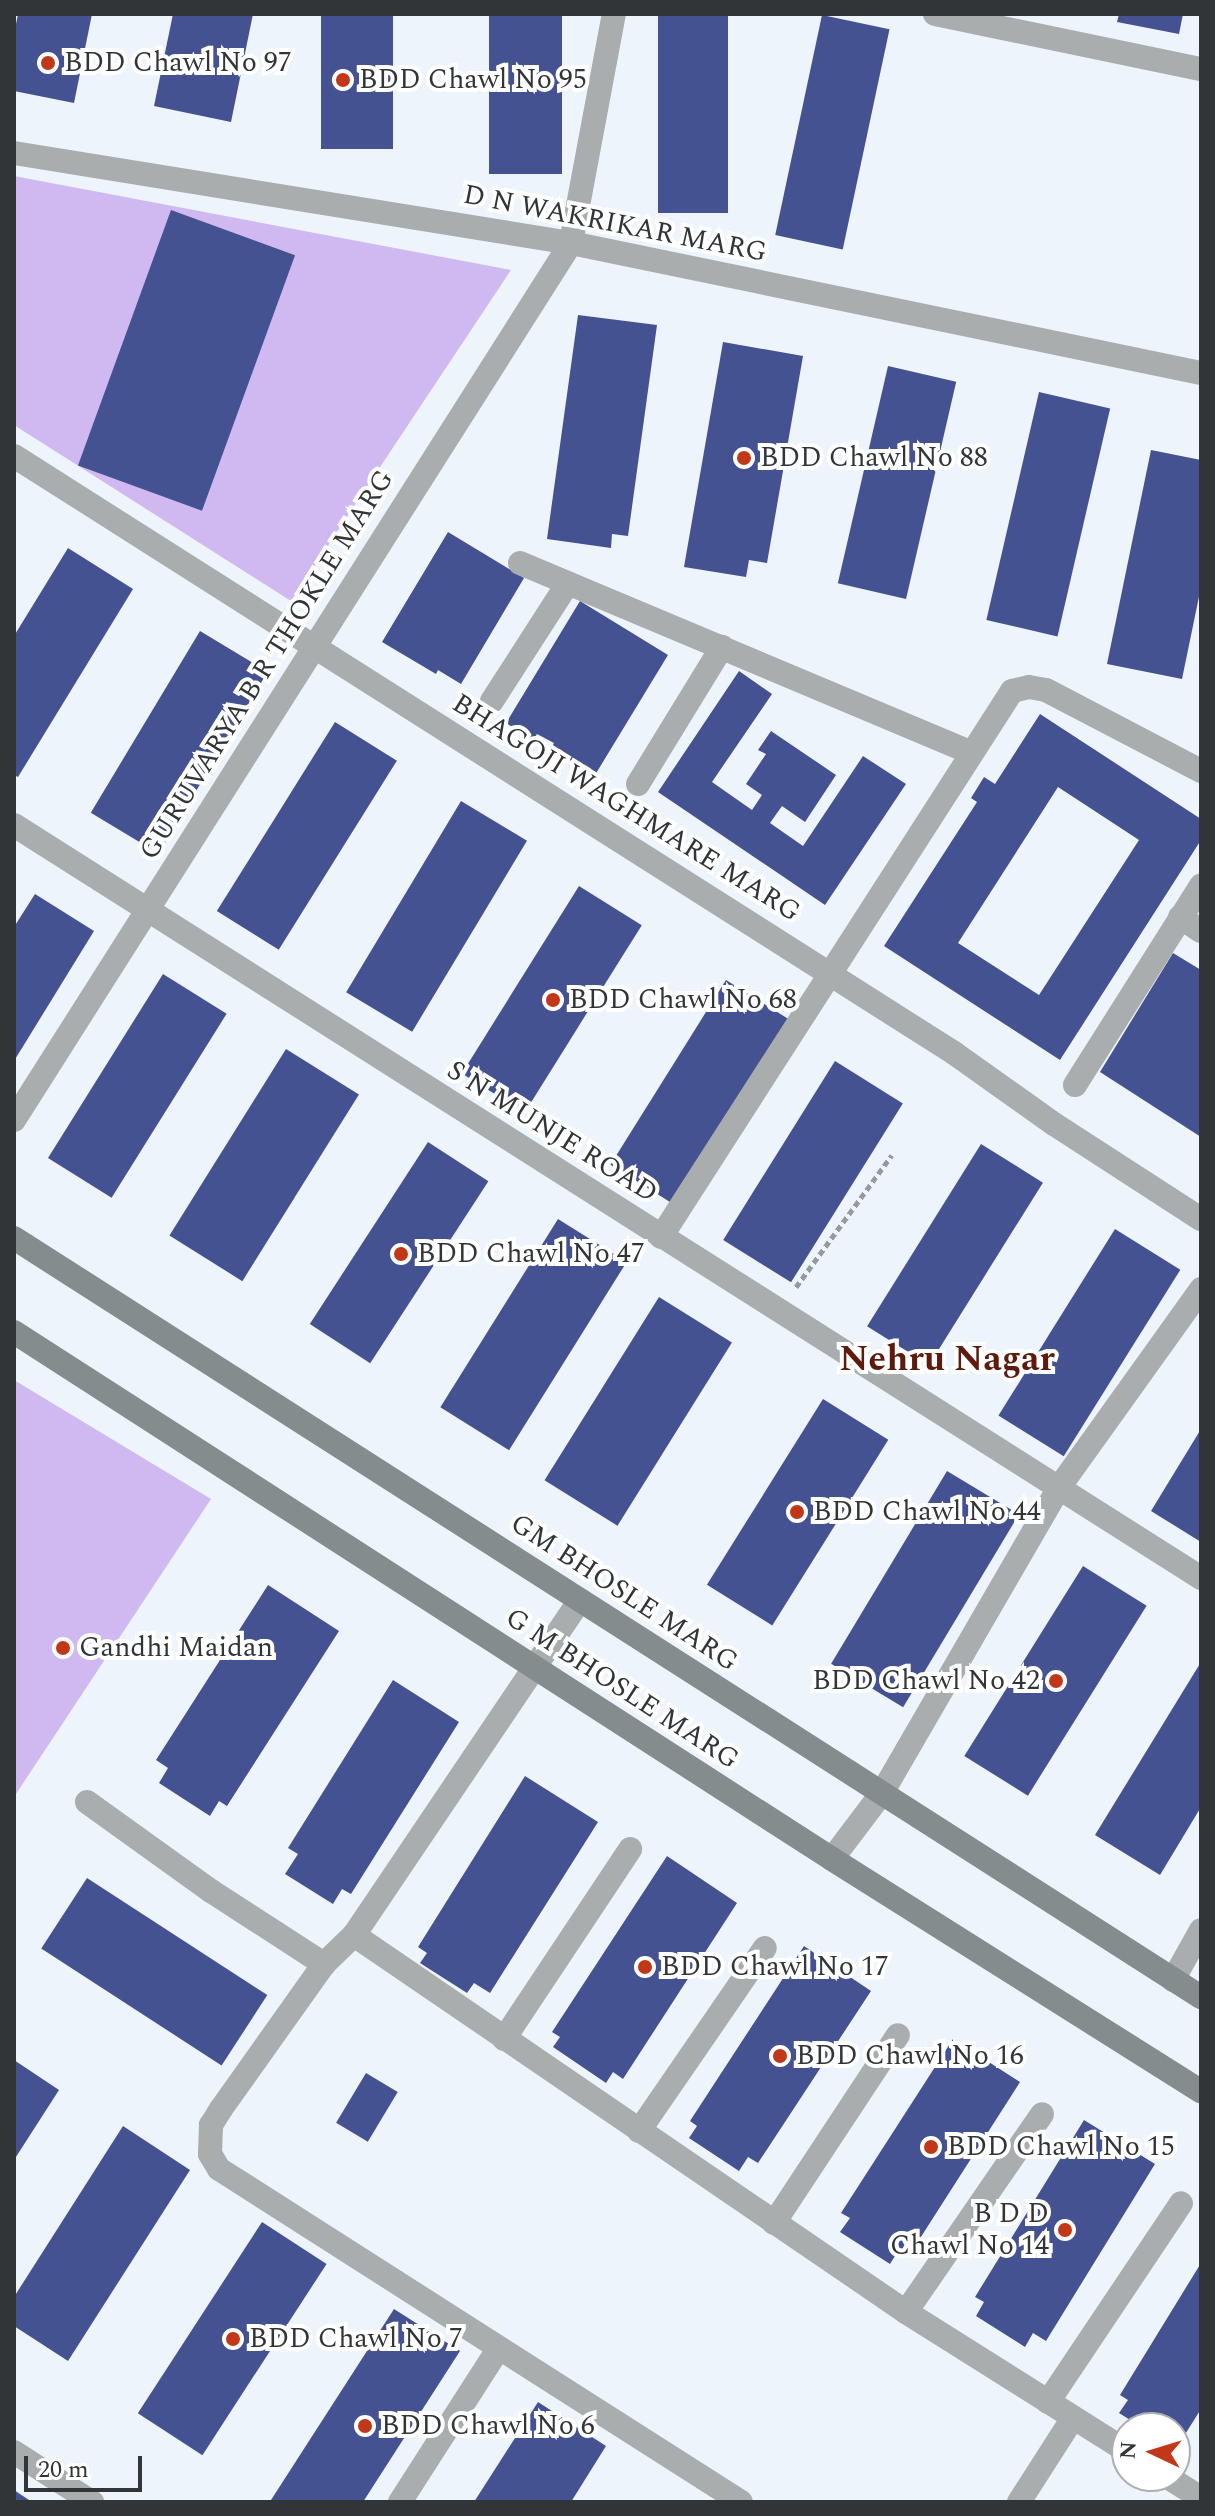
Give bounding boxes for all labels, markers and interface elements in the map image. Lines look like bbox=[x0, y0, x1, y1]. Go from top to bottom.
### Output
place label: BDD Chawl No 97 bbox=[64, 46, 292, 80]
marker: BDD Chawl No 97 bbox=[39, 54, 57, 72]
place label: BDD Chawl No 95 bbox=[359, 63, 587, 97]
marker: BDD Chawl No 95 bbox=[334, 71, 352, 89]
street label: D N WAKRIKAR MARG bbox=[460, 178, 770, 270]
place label: BDD Chawl No 88 bbox=[760, 441, 988, 475]
marker: BDD Chawl No 88 bbox=[735, 449, 753, 467]
street label: GURUVARYA B R THOKLE MARG bbox=[133, 464, 401, 866]
street label: BHAGOJI WAGHMARE MARG bbox=[446, 687, 806, 929]
place label: BDD Chawl No 68 bbox=[569, 983, 797, 1017]
marker: BDD Chawl No 68 bbox=[544, 991, 562, 1009]
street label: S N MUNJE ROAD bbox=[440, 1054, 664, 1210]
place label: BDD Chawl No 47 bbox=[417, 1237, 645, 1271]
marker: BDD Chawl No 47 bbox=[392, 1245, 410, 1263]
district label: Nehru Nagar bbox=[839, 1338, 1055, 1382]
place label: BDD Chawl No 44 bbox=[813, 1495, 1041, 1529]
marker: BDD Chawl No 44 bbox=[788, 1503, 806, 1521]
street label: GM BHOSLE MARG bbox=[504, 1507, 744, 1679]
street label: G M BHOSLE MARG bbox=[499, 1601, 745, 1777]
place label: Gandhi Maidan bbox=[79, 1631, 273, 1665]
marker: Gandhi Maidan bbox=[54, 1639, 72, 1657]
place label: BDD Chawl No 42 bbox=[812, 1664, 1040, 1698]
marker: BDD Chawl No 42 bbox=[1047, 1672, 1065, 1690]
place label: BDD Chawl No 17 bbox=[661, 1950, 889, 1984]
marker: BDD Chawl No 17 bbox=[636, 1958, 654, 1976]
place label: BDD Chawl No 16 bbox=[796, 2039, 1024, 2073]
marker: BDD Chawl No 16 bbox=[771, 2047, 789, 2065]
place label: BDD Chawl No 15 bbox=[947, 2130, 1175, 2164]
marker: BDD Chawl No 15 bbox=[922, 2138, 940, 2156]
place label: B D D Chawl No 14 bbox=[890, 2197, 1049, 2263]
marker: B D D Chawl No 14 bbox=[1056, 2221, 1074, 2239]
place label: BDD Chawl No 7 bbox=[249, 2322, 463, 2356]
marker: BDD Chawl No 7 bbox=[224, 2330, 242, 2348]
place label: BDD Chawl No 6 bbox=[381, 2409, 595, 2443]
north arrow bbox=[1111, 2412, 1191, 2492]
marker: BDD Chawl No 6 bbox=[356, 2417, 374, 2435]
scale bar bbox=[28, 2440, 146, 2490]
text: N bbox=[1111, 2440, 1146, 2461]
text: 20 m bbox=[38, 2452, 89, 2488]

